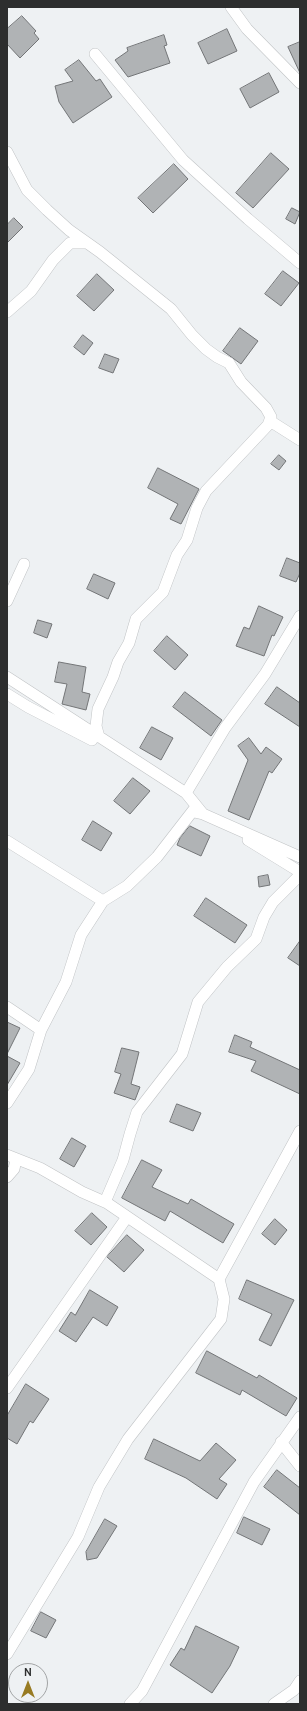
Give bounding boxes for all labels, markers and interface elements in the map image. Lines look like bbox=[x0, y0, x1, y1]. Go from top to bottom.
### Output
north arrow bbox=[8, 1663, 48, 1703]
text: N bbox=[24, 1665, 32, 1679]

